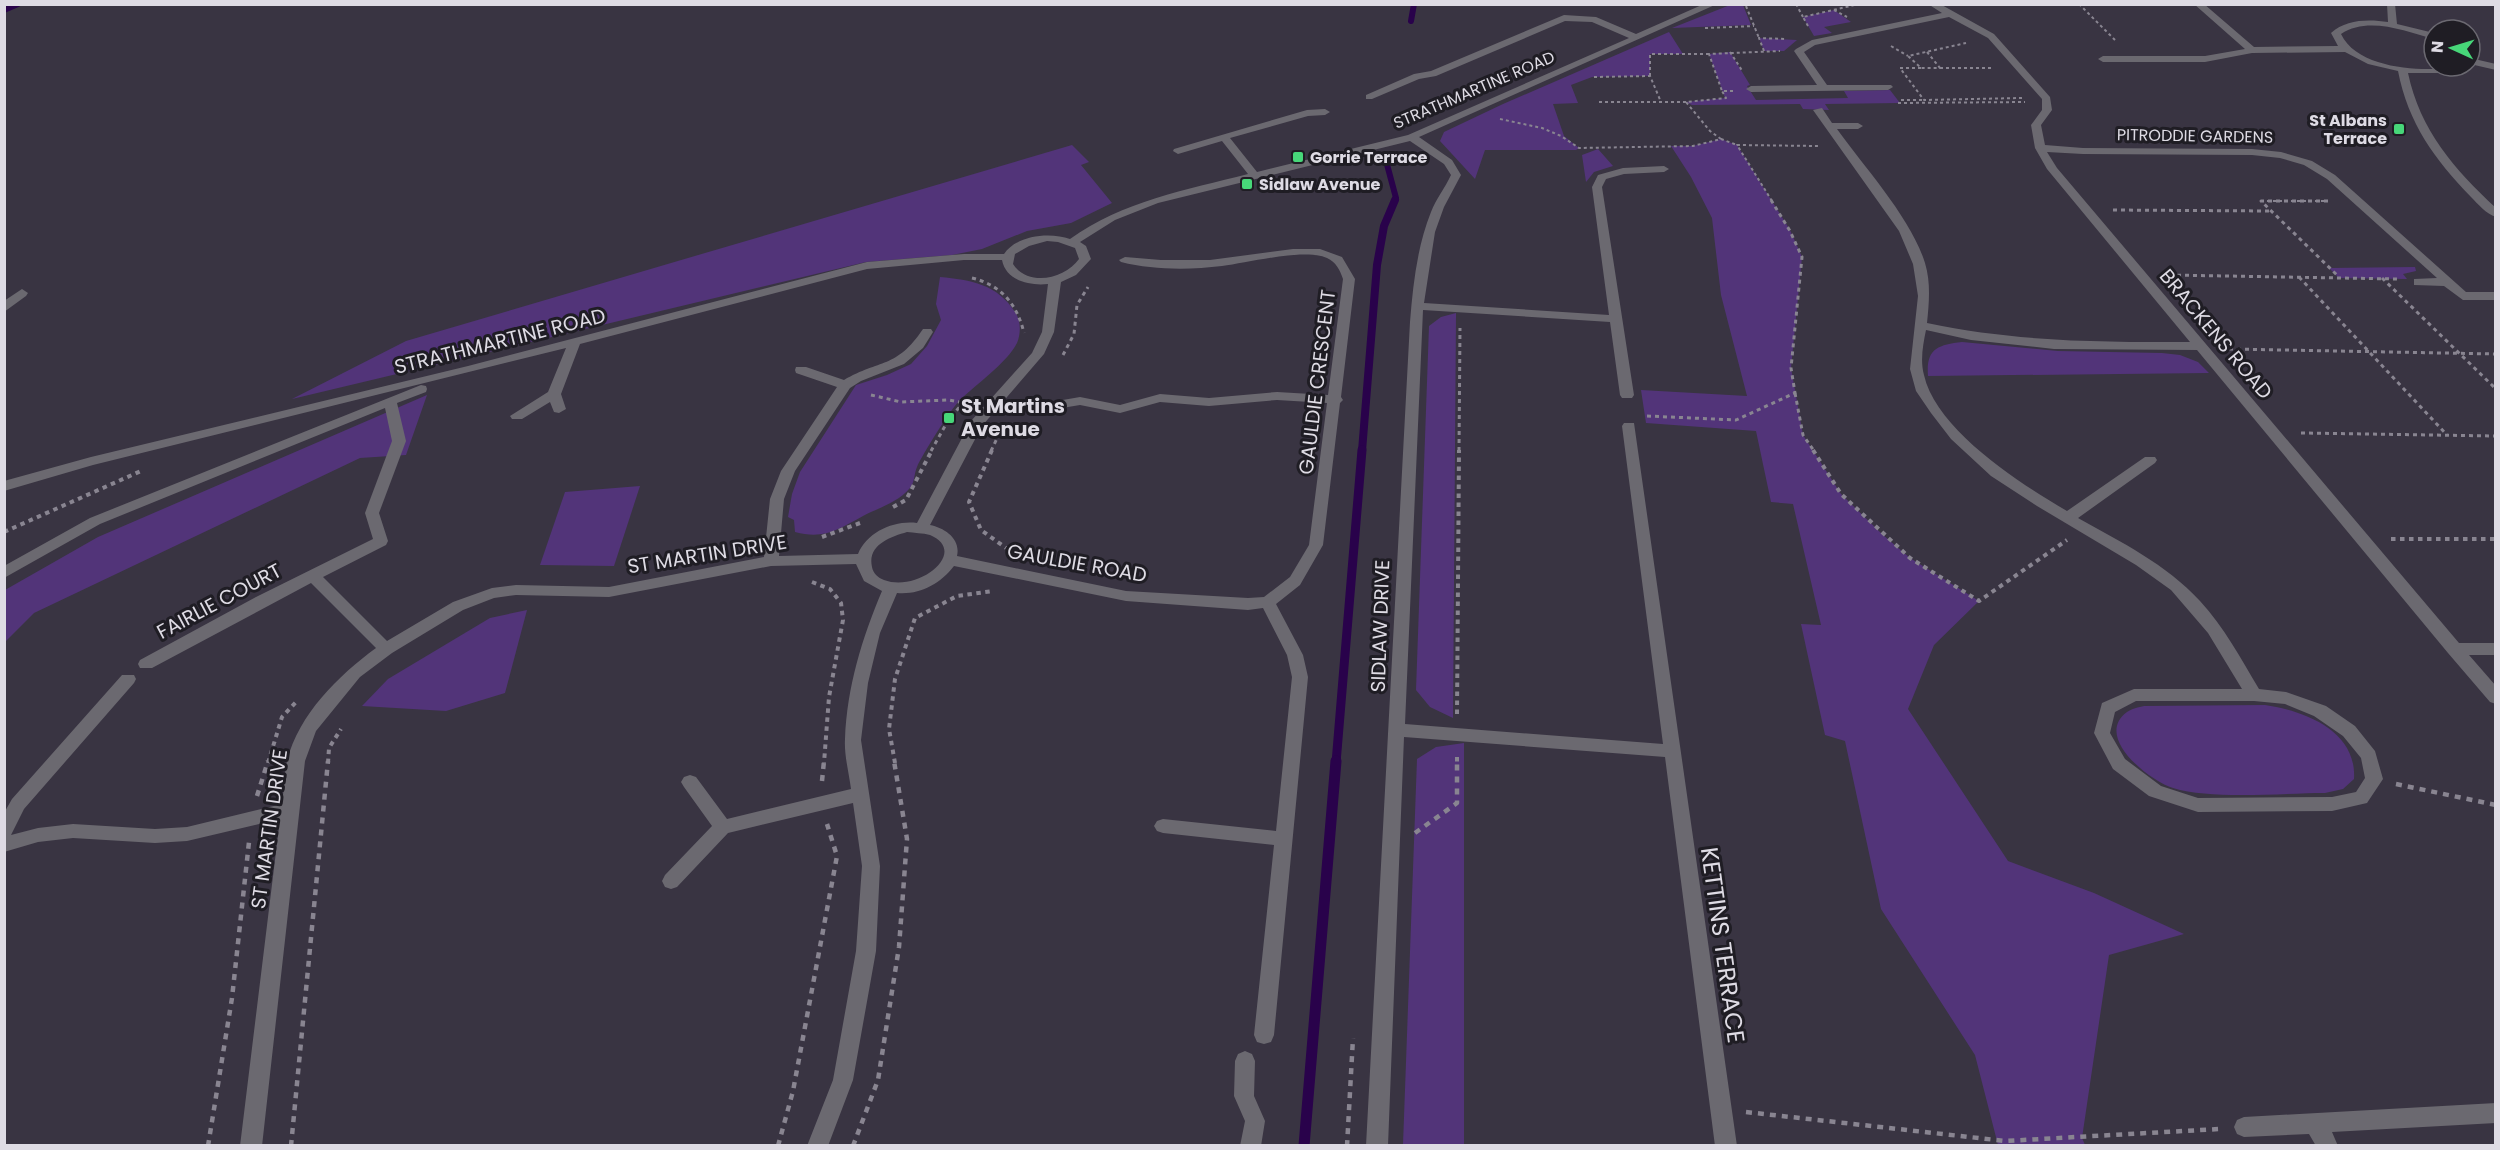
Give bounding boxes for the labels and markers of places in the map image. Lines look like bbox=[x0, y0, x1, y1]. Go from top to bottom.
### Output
place label: St Albans Terrace bbox=[2309, 109, 2387, 150]
marker: St Albans Terrace bbox=[2392, 122, 2406, 136]
place label: Gorrie Terrace bbox=[1310, 146, 1428, 169]
marker: Gorrie Terrace bbox=[1291, 150, 1305, 164]
place label: Sidlaw Avenue bbox=[1259, 173, 1380, 196]
marker: Sidlaw Avenue bbox=[1240, 177, 1254, 191]
place label: St Martins Avenue bbox=[961, 392, 1065, 443]
marker: St Martins Avenue bbox=[942, 411, 956, 425]

